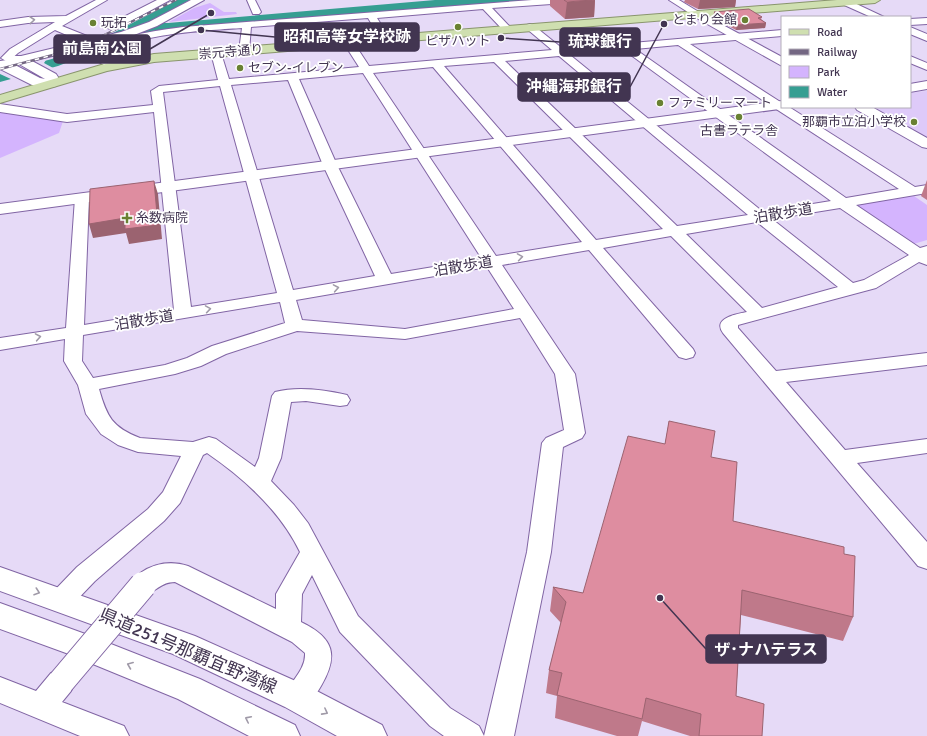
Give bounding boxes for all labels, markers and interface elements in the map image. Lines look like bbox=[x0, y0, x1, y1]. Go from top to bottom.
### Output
place label: とまり会館 bbox=[672, 12, 737, 28]
one-way arrow bbox=[29, 15, 35, 24]
place label: 玩拓 bbox=[101, 15, 127, 31]
marker: とまり会館 bbox=[740, 15, 750, 25]
legend bbox=[781, 16, 911, 108]
marker: 玩拓 bbox=[88, 18, 98, 28]
marker: ピザハット bbox=[453, 22, 463, 32]
callout: 昭和高等女学校跡 bbox=[275, 23, 419, 51]
text: Road bbox=[817, 25, 843, 40]
text: 昭和高等女学校跡 bbox=[283, 27, 411, 47]
callout: 琉球銀行 bbox=[560, 28, 640, 56]
text: 琉球銀行 bbox=[568, 32, 632, 52]
place label: ピザハット bbox=[425, 33, 491, 49]
callout: 前島南公園 bbox=[54, 35, 150, 63]
text: 前島南公園 bbox=[62, 39, 142, 59]
street label: 崇元寺通り bbox=[198, 41, 264, 63]
text: Railway bbox=[817, 45, 857, 60]
place label: セブン-イレブン bbox=[248, 60, 344, 76]
marker: セブン-イレブン bbox=[235, 63, 245, 73]
text: Park bbox=[817, 65, 840, 80]
callout: 沖縄海邦銀行 bbox=[518, 73, 630, 101]
text: 沖縄海邦銀行 bbox=[526, 77, 622, 97]
text: Water bbox=[817, 85, 848, 100]
place label: ファミリーマート bbox=[668, 95, 772, 111]
marker: ファミリーマート bbox=[655, 98, 665, 108]
marker: 古書ラテラ舎 bbox=[734, 112, 744, 122]
place label: 那覇市立泊小学校 bbox=[802, 114, 906, 130]
marker: 那覇市立泊小学校 bbox=[909, 117, 919, 127]
place label: 古書ラテラ舎 bbox=[700, 123, 778, 139]
street label: 泊散歩道 bbox=[752, 199, 814, 227]
place label: 糸数病院 bbox=[136, 210, 188, 226]
marker: 糸数病院 bbox=[121, 212, 133, 224]
street label: 泊散歩道 bbox=[432, 252, 494, 280]
one-way arrow bbox=[517, 253, 523, 262]
one-way arrow bbox=[333, 284, 340, 293]
one-way arrow bbox=[205, 305, 211, 314]
street label: 泊散歩道 bbox=[113, 306, 175, 334]
one-way arrow bbox=[35, 333, 42, 342]
one-way arrow bbox=[33, 587, 40, 595]
street label: 県道251号那覇宜野湾線 bbox=[96, 604, 280, 698]
callout: ザ･ナハテラス bbox=[706, 635, 826, 663]
text: ザ･ナハテラス bbox=[714, 640, 818, 660]
one-way arrow bbox=[126, 662, 133, 670]
one-way arrow bbox=[320, 707, 328, 714]
one-way arrow bbox=[245, 716, 252, 724]

